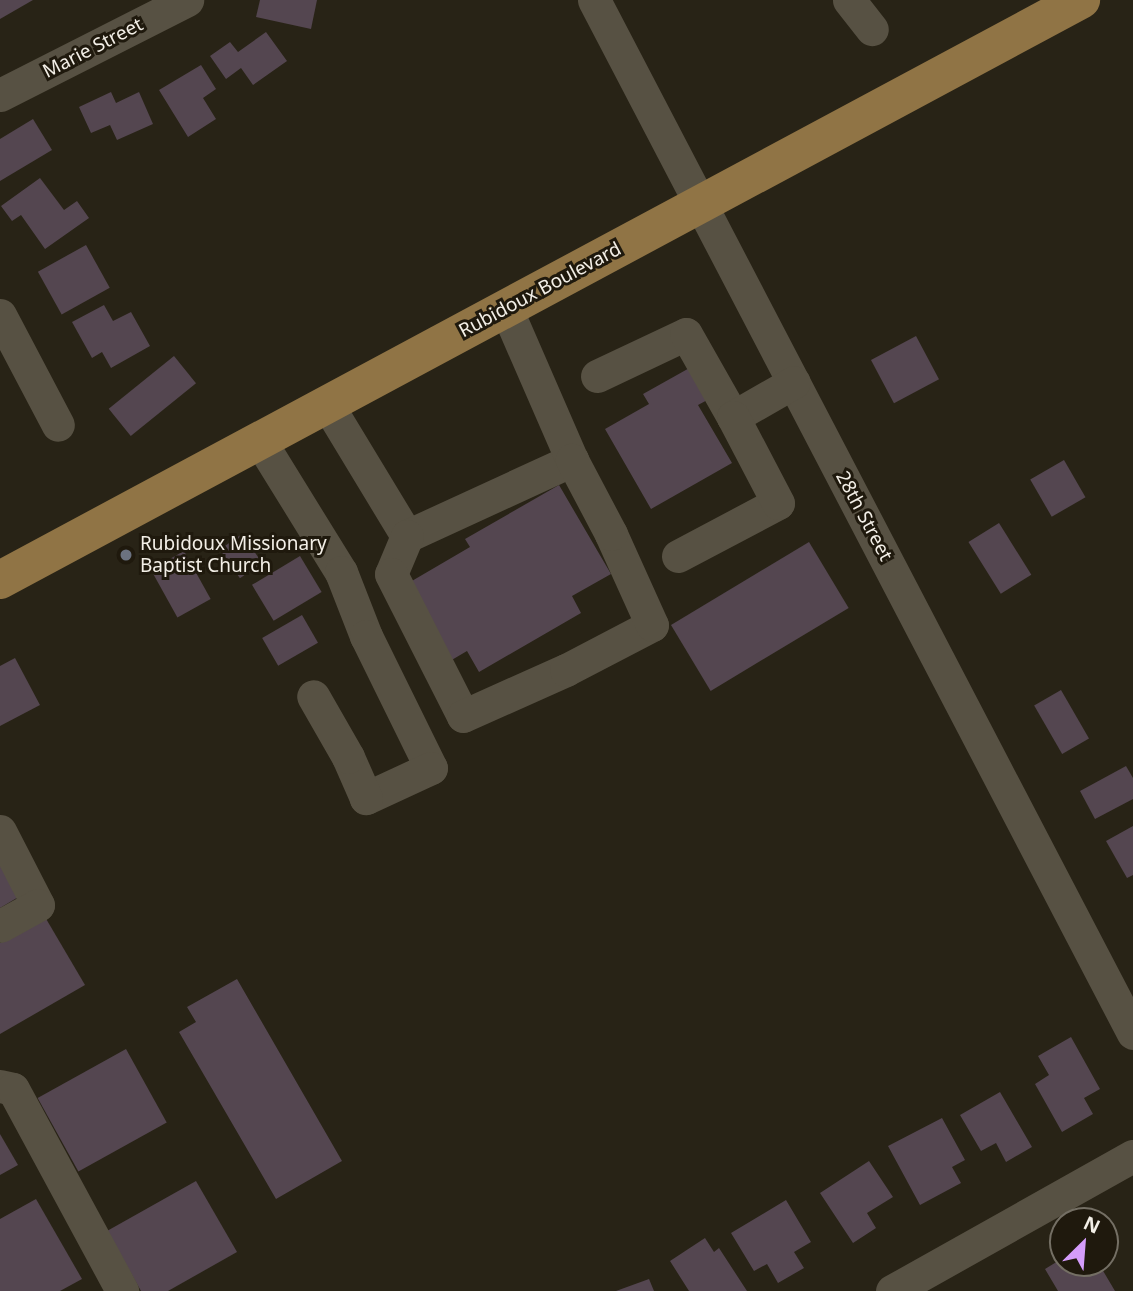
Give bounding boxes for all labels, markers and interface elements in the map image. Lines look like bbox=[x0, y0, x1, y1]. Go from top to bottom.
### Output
street label: Marie Street bbox=[39, 13, 147, 83]
street label: Rubidoux Boulevard bbox=[455, 238, 625, 342]
street label: 28th Street bbox=[831, 467, 897, 565]
place label: Rubidoux Missionary Baptist Church bbox=[140, 533, 327, 577]
marker: Rubidoux Missionary Baptist Church bbox=[118, 547, 134, 563]
north arrow bbox=[1049, 1207, 1119, 1277]
text: N bbox=[1080, 1210, 1105, 1240]

